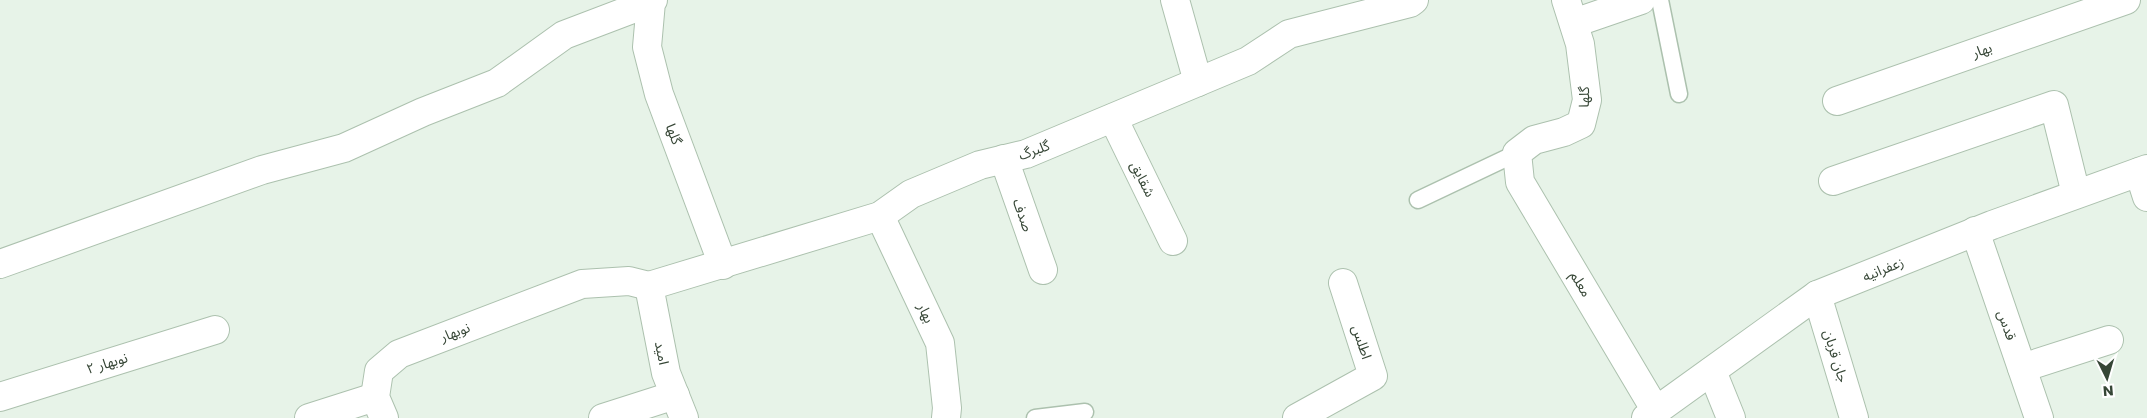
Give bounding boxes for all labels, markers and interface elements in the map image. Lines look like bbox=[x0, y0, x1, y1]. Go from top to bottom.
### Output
street label: بهار bbox=[1968, 37, 1995, 63]
street label: گلها bbox=[1574, 86, 1594, 108]
street label: گلها bbox=[661, 121, 687, 148]
street label: گلبرگ bbox=[1016, 135, 1053, 165]
street label: شقایق bbox=[1126, 158, 1160, 200]
street label: صدف bbox=[1008, 196, 1038, 235]
street label: زعفرانیه bbox=[1859, 252, 1907, 286]
street label: معلم bbox=[1565, 267, 1596, 301]
street label: بهار bbox=[912, 299, 939, 327]
street label: قدس bbox=[1993, 307, 2021, 343]
street label: نوبهار bbox=[436, 317, 473, 347]
street label: اطلس bbox=[1347, 322, 1377, 362]
street label: جان قربان bbox=[1818, 327, 1854, 385]
street label: امید bbox=[650, 340, 674, 366]
street label: نوبهار ۲ bbox=[84, 347, 130, 379]
north arrow bbox=[2082, 353, 2132, 403]
text: N bbox=[2102, 381, 2114, 401]

